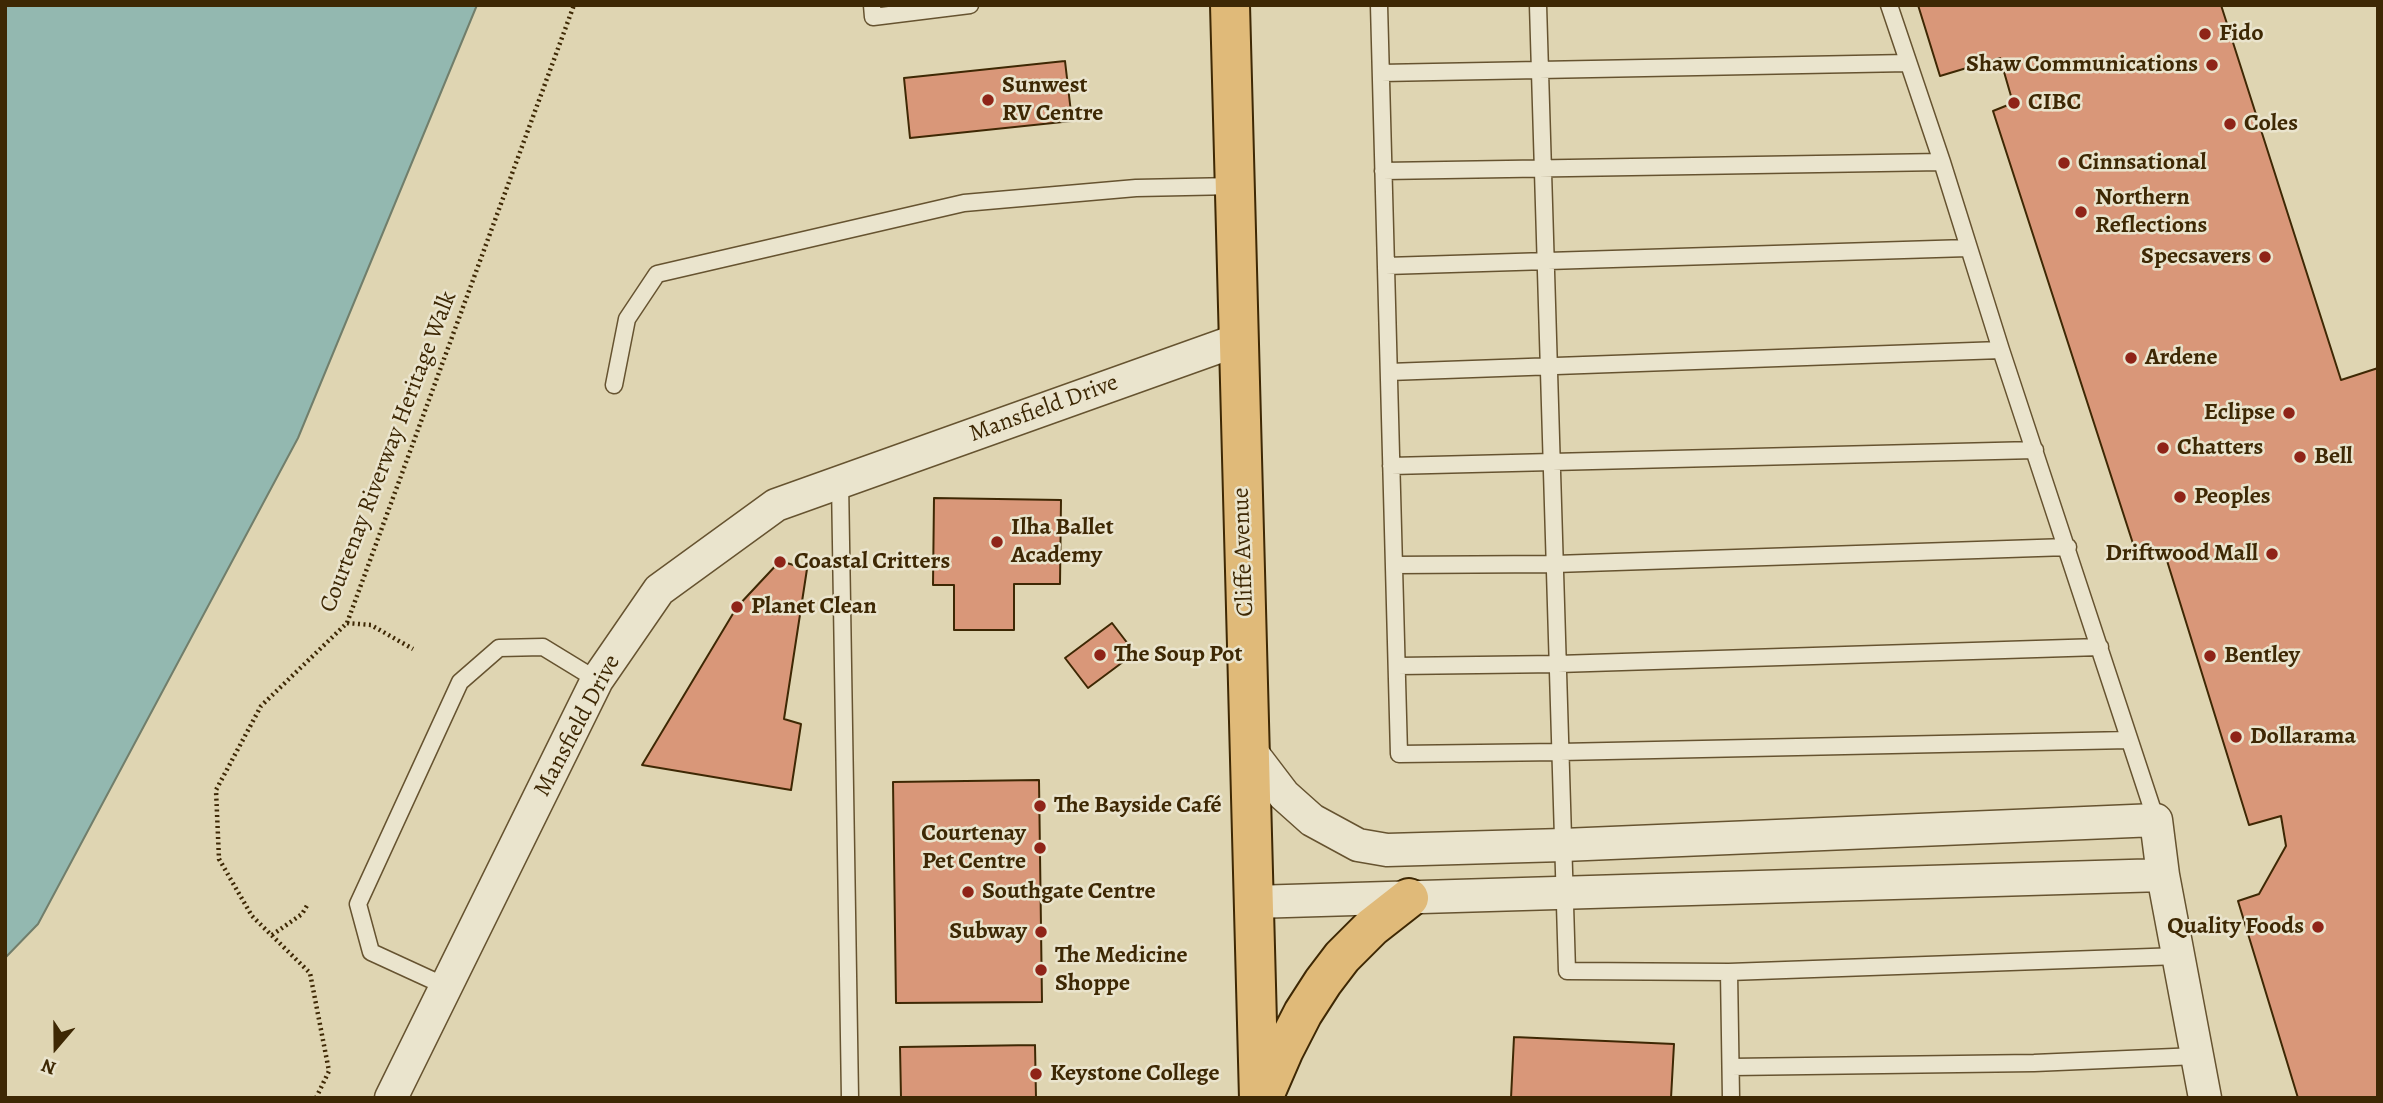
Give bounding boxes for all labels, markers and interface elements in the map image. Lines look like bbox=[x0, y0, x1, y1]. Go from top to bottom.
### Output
place label: Fido bbox=[2219, 20, 2264, 48]
marker: Fido bbox=[2197, 26, 2213, 42]
place label: Shaw Communications bbox=[1966, 51, 2198, 79]
marker: Shaw Communications bbox=[2204, 57, 2220, 73]
place label: Sunwest RV Centre bbox=[1002, 72, 1103, 128]
place label: CIBC bbox=[2028, 89, 2081, 117]
marker: Sunwest RV Centre bbox=[980, 92, 996, 108]
marker: CIBC bbox=[2006, 95, 2022, 111]
place label: Coles bbox=[2244, 110, 2298, 138]
marker: Coles bbox=[2222, 116, 2238, 132]
place label: Cinnsational bbox=[2078, 149, 2207, 177]
marker: Cinnsational bbox=[2056, 155, 2072, 171]
place label: Northern Reflections bbox=[2095, 184, 2207, 240]
marker: Northern Reflections bbox=[2073, 204, 2089, 220]
place label: Specsavers bbox=[2141, 243, 2251, 271]
marker: Specsavers bbox=[2257, 249, 2273, 265]
street label: Courtenay Riverway Heritage Walk bbox=[314, 287, 464, 617]
place label: Ardene bbox=[2145, 344, 2218, 372]
marker: Ardene bbox=[2123, 350, 2139, 366]
street label: Mansfield Drive bbox=[966, 369, 1122, 449]
place label: Eclipse bbox=[2204, 399, 2275, 427]
marker: Eclipse bbox=[2281, 405, 2297, 421]
place label: Chatters bbox=[2177, 434, 2263, 462]
marker: Chatters bbox=[2155, 440, 2171, 456]
place label: Bell bbox=[2314, 443, 2353, 471]
marker: Bell bbox=[2292, 449, 2308, 465]
place label: Peoples bbox=[2194, 483, 2271, 511]
street label: Cliffe Avenue bbox=[1227, 487, 1261, 617]
marker: Peoples bbox=[2172, 489, 2188, 505]
place label: Ilha Ballet Academy bbox=[1011, 514, 1114, 570]
marker: Ilha Ballet Academy bbox=[989, 534, 1005, 550]
place label: Driftwood Mall bbox=[2105, 540, 2258, 568]
marker: Driftwood Mall bbox=[2264, 546, 2280, 562]
place label: Coastal Critters bbox=[794, 548, 950, 576]
marker: Coastal Critters bbox=[772, 554, 788, 570]
place label: Planet Clean bbox=[751, 593, 877, 621]
marker: Planet Clean bbox=[729, 599, 745, 615]
place label: The Soup Pot bbox=[1114, 641, 1242, 669]
place label: Bentley bbox=[2224, 642, 2300, 670]
marker: The Soup Pot bbox=[1092, 647, 1108, 663]
marker: Bentley bbox=[2202, 648, 2218, 664]
street label: Mansfield Drive bbox=[529, 650, 627, 802]
place label: Dollarama bbox=[2250, 723, 2356, 751]
marker: Dollarama bbox=[2228, 729, 2244, 745]
place label: The Bayside Café bbox=[1054, 792, 1222, 820]
marker: The Bayside Café bbox=[1032, 798, 1048, 814]
place label: Courtenay Pet Centre bbox=[921, 820, 1026, 876]
marker: Courtenay Pet Centre bbox=[1032, 840, 1048, 856]
place label: Southgate Centre bbox=[982, 878, 1156, 906]
marker: Southgate Centre bbox=[960, 884, 976, 900]
place label: Quality Foods bbox=[2167, 913, 2304, 941]
place label: Subway bbox=[949, 918, 1027, 946]
marker: Quality Foods bbox=[2310, 919, 2326, 935]
marker: Subway bbox=[1033, 924, 1049, 940]
place label: The Medicine Shoppe bbox=[1055, 942, 1188, 998]
marker: The Medicine Shoppe bbox=[1033, 962, 1049, 978]
north arrow bbox=[21, 1012, 91, 1082]
text: N bbox=[38, 1052, 60, 1081]
place label: Keystone College bbox=[1050, 1060, 1220, 1088]
marker: Keystone College bbox=[1028, 1066, 1044, 1082]

